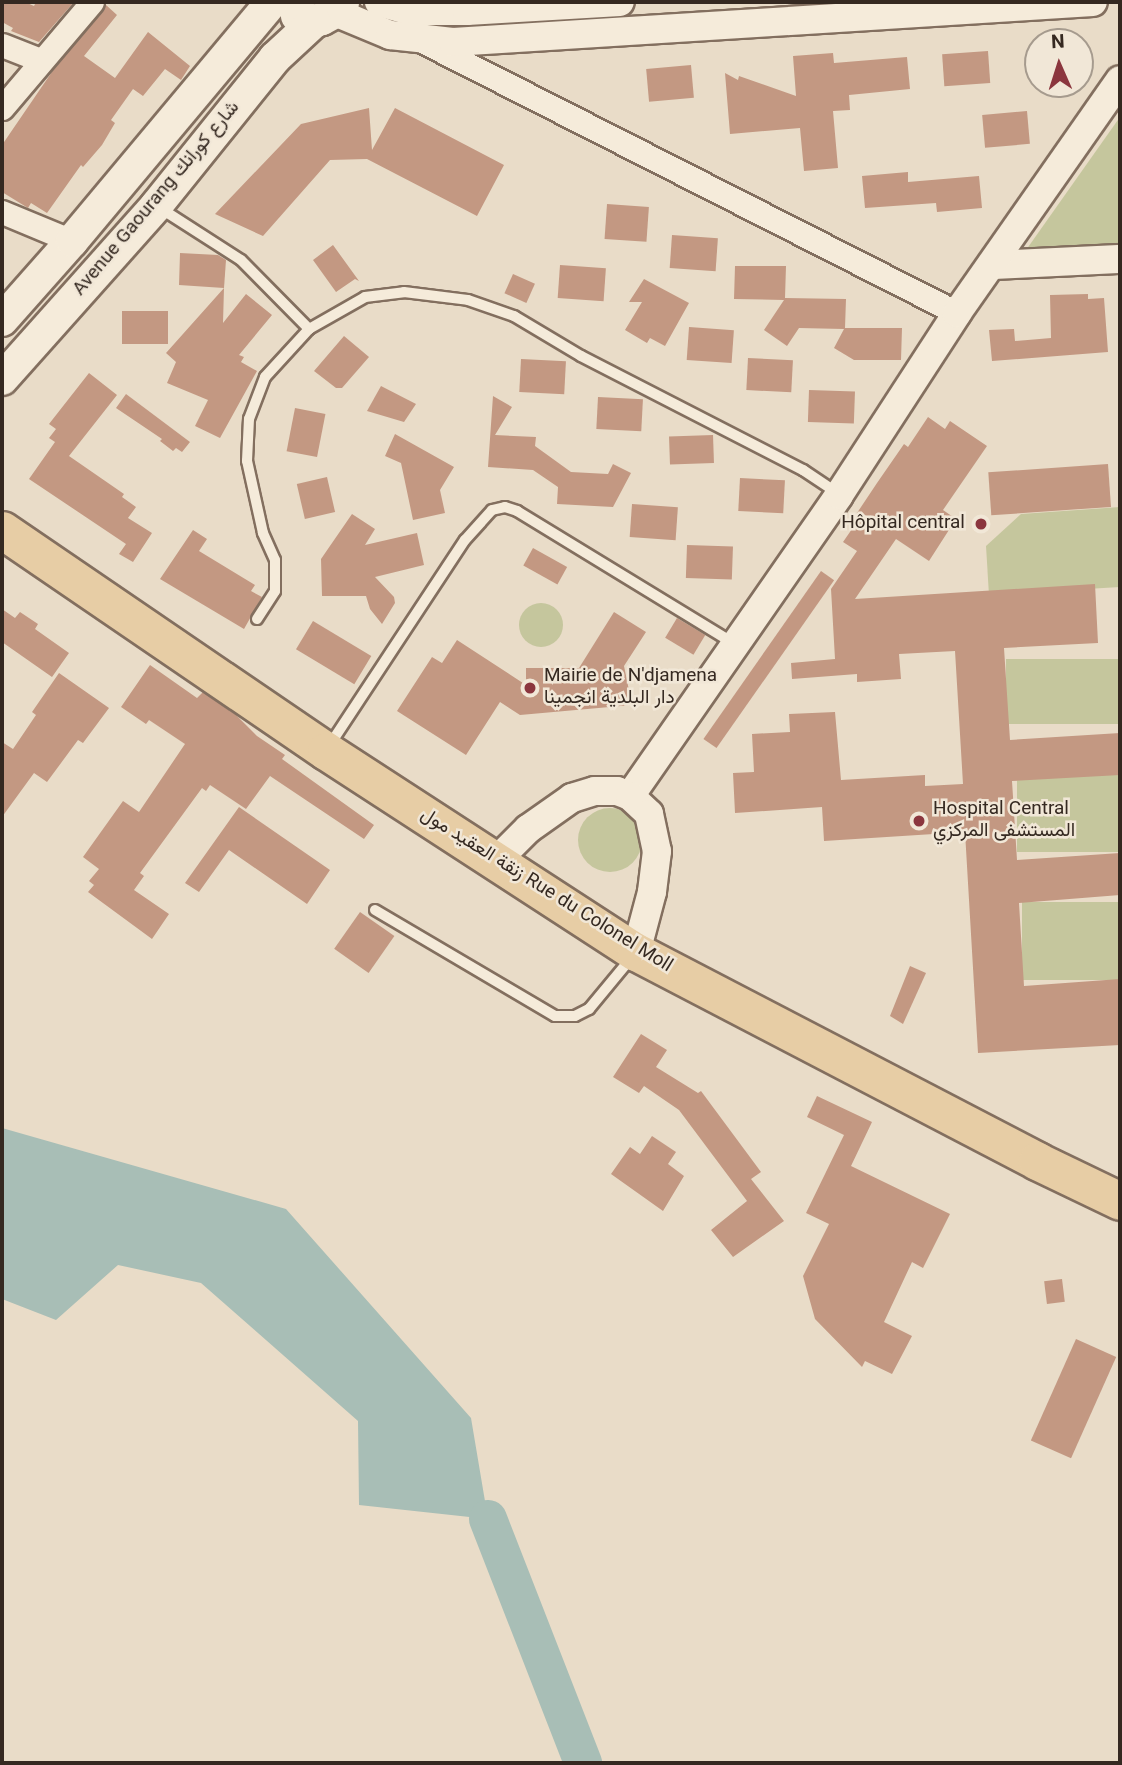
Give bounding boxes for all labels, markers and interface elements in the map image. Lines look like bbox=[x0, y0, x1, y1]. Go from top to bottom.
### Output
north arrow bbox=[1024, 28, 1094, 98]
text: N bbox=[1051, 29, 1065, 58]
street label: Avenue Gaourang شارع كورانك bbox=[69, 97, 245, 301]
place label: Hôpital central bbox=[841, 513, 965, 535]
marker: Hôpital central bbox=[971, 514, 991, 534]
place label: Mairie de N'djamena دار البلدية انجمينا bbox=[544, 666, 717, 710]
marker: Mairie de N'djamena دار البلدية انجمينا bbox=[522, 680, 538, 696]
place label: Hospital Central المستشفى المركزي bbox=[933, 799, 1075, 843]
street label: زنقة العقيد مول Rue du Colonel Moll bbox=[416, 804, 676, 978]
marker: Hospital Central المستشفى المركزي bbox=[911, 813, 927, 829]

